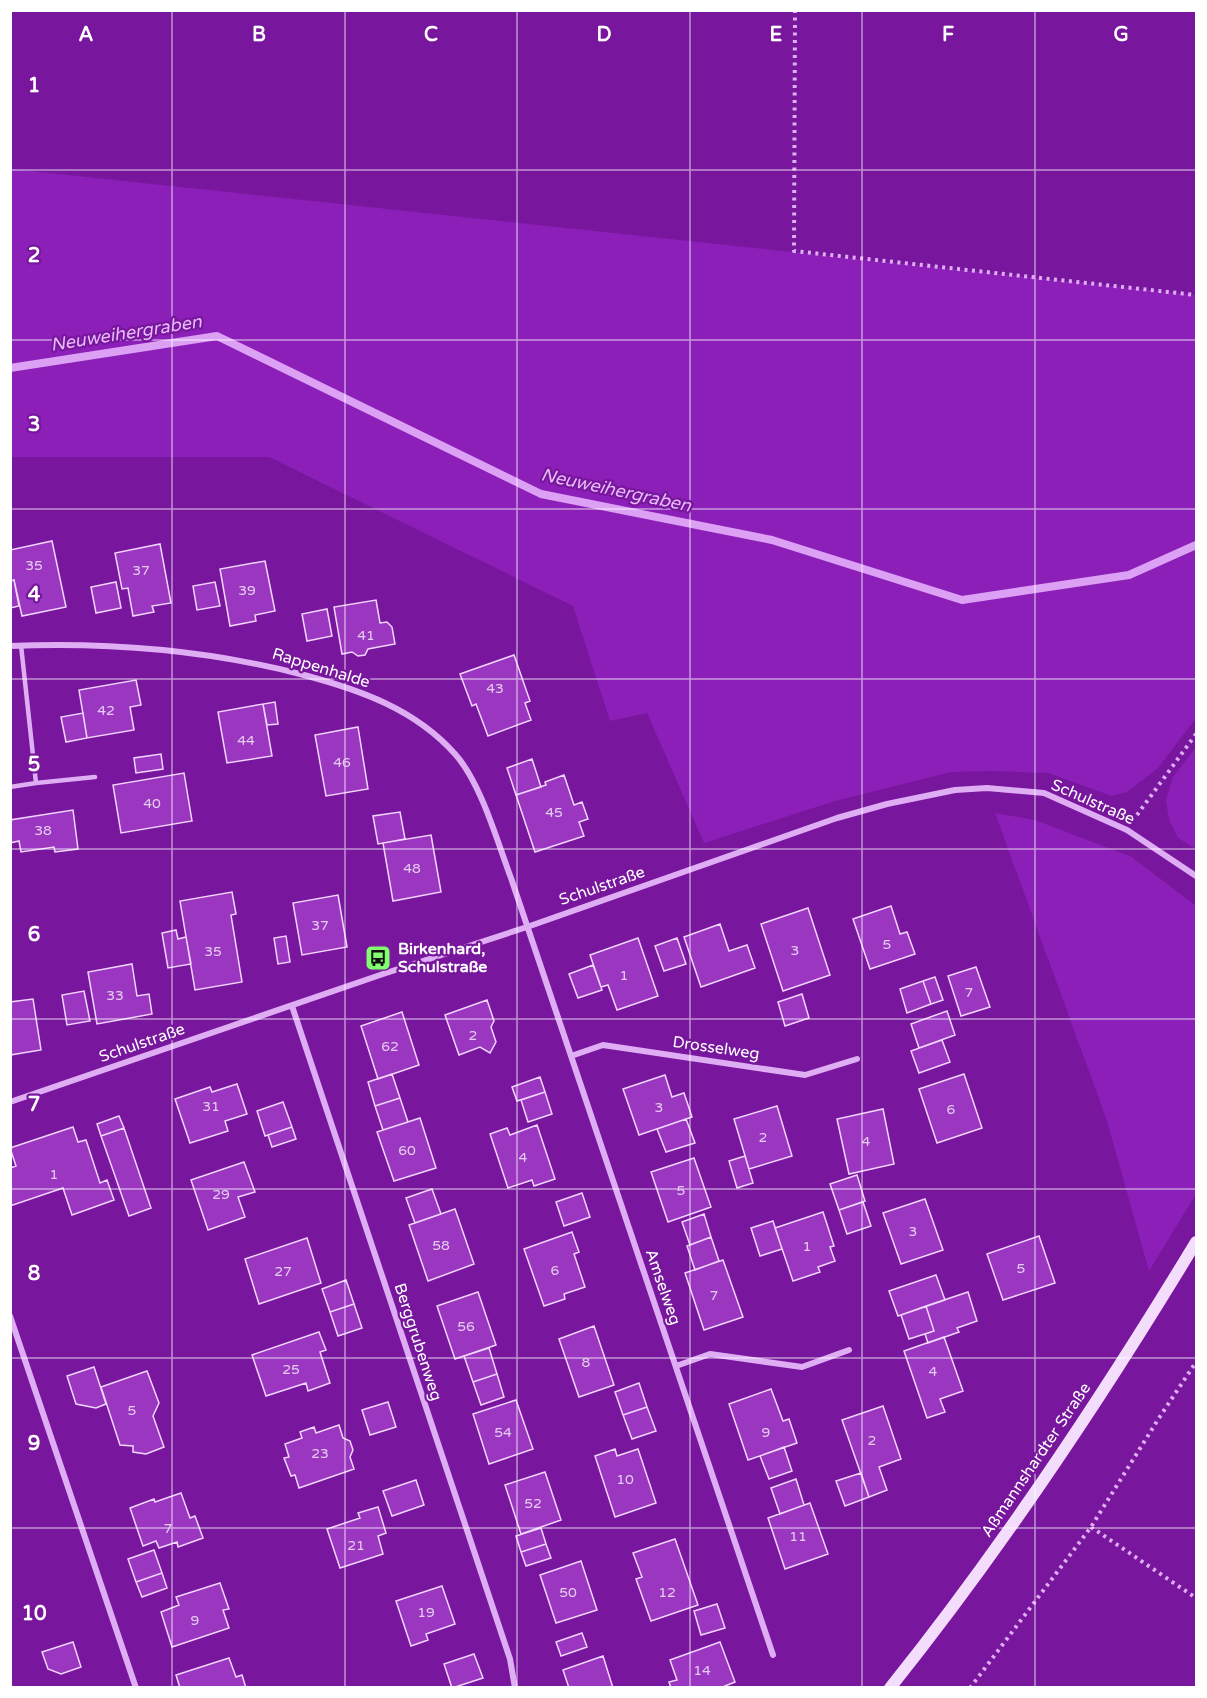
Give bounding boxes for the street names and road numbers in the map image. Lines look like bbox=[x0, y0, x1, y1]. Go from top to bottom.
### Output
street label: Rappenhalde bbox=[270, 644, 372, 692]
street label: Schulstraße bbox=[1048, 775, 1138, 829]
street label: Schulstraße bbox=[556, 862, 648, 910]
street label: Schulstraße bbox=[96, 1019, 188, 1067]
street label: Drosselweg bbox=[671, 1032, 761, 1064]
street label: Amselweg bbox=[641, 1246, 685, 1328]
street label: Berggrubenweg bbox=[390, 1281, 446, 1403]
street label: Aßmannshardter Straße bbox=[977, 1379, 1095, 1541]

